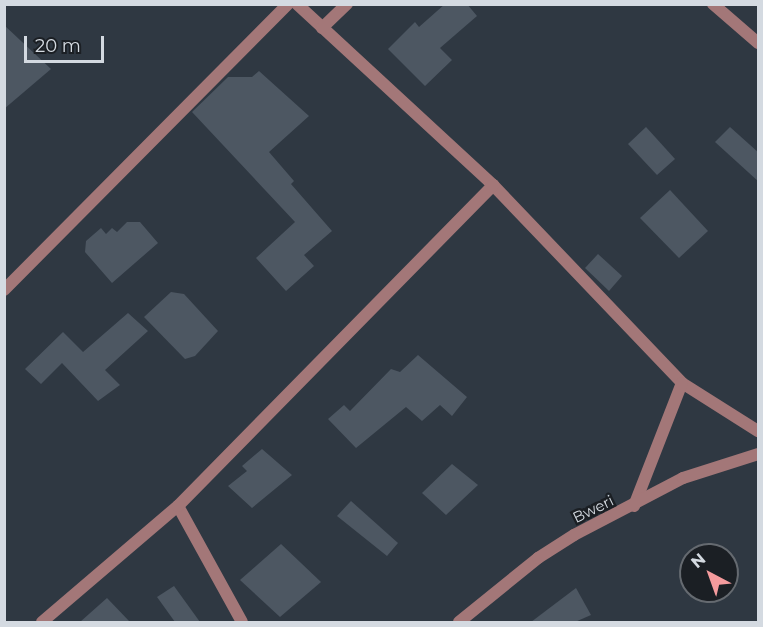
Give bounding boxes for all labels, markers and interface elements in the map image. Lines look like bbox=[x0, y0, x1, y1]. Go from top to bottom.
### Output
scale bar bbox=[27, 24, 106, 62]
text: 20 m bbox=[35, 35, 81, 57]
street label: Bweri bbox=[570, 491, 616, 527]
north arrow bbox=[679, 543, 739, 603]
text: N bbox=[687, 549, 709, 572]

